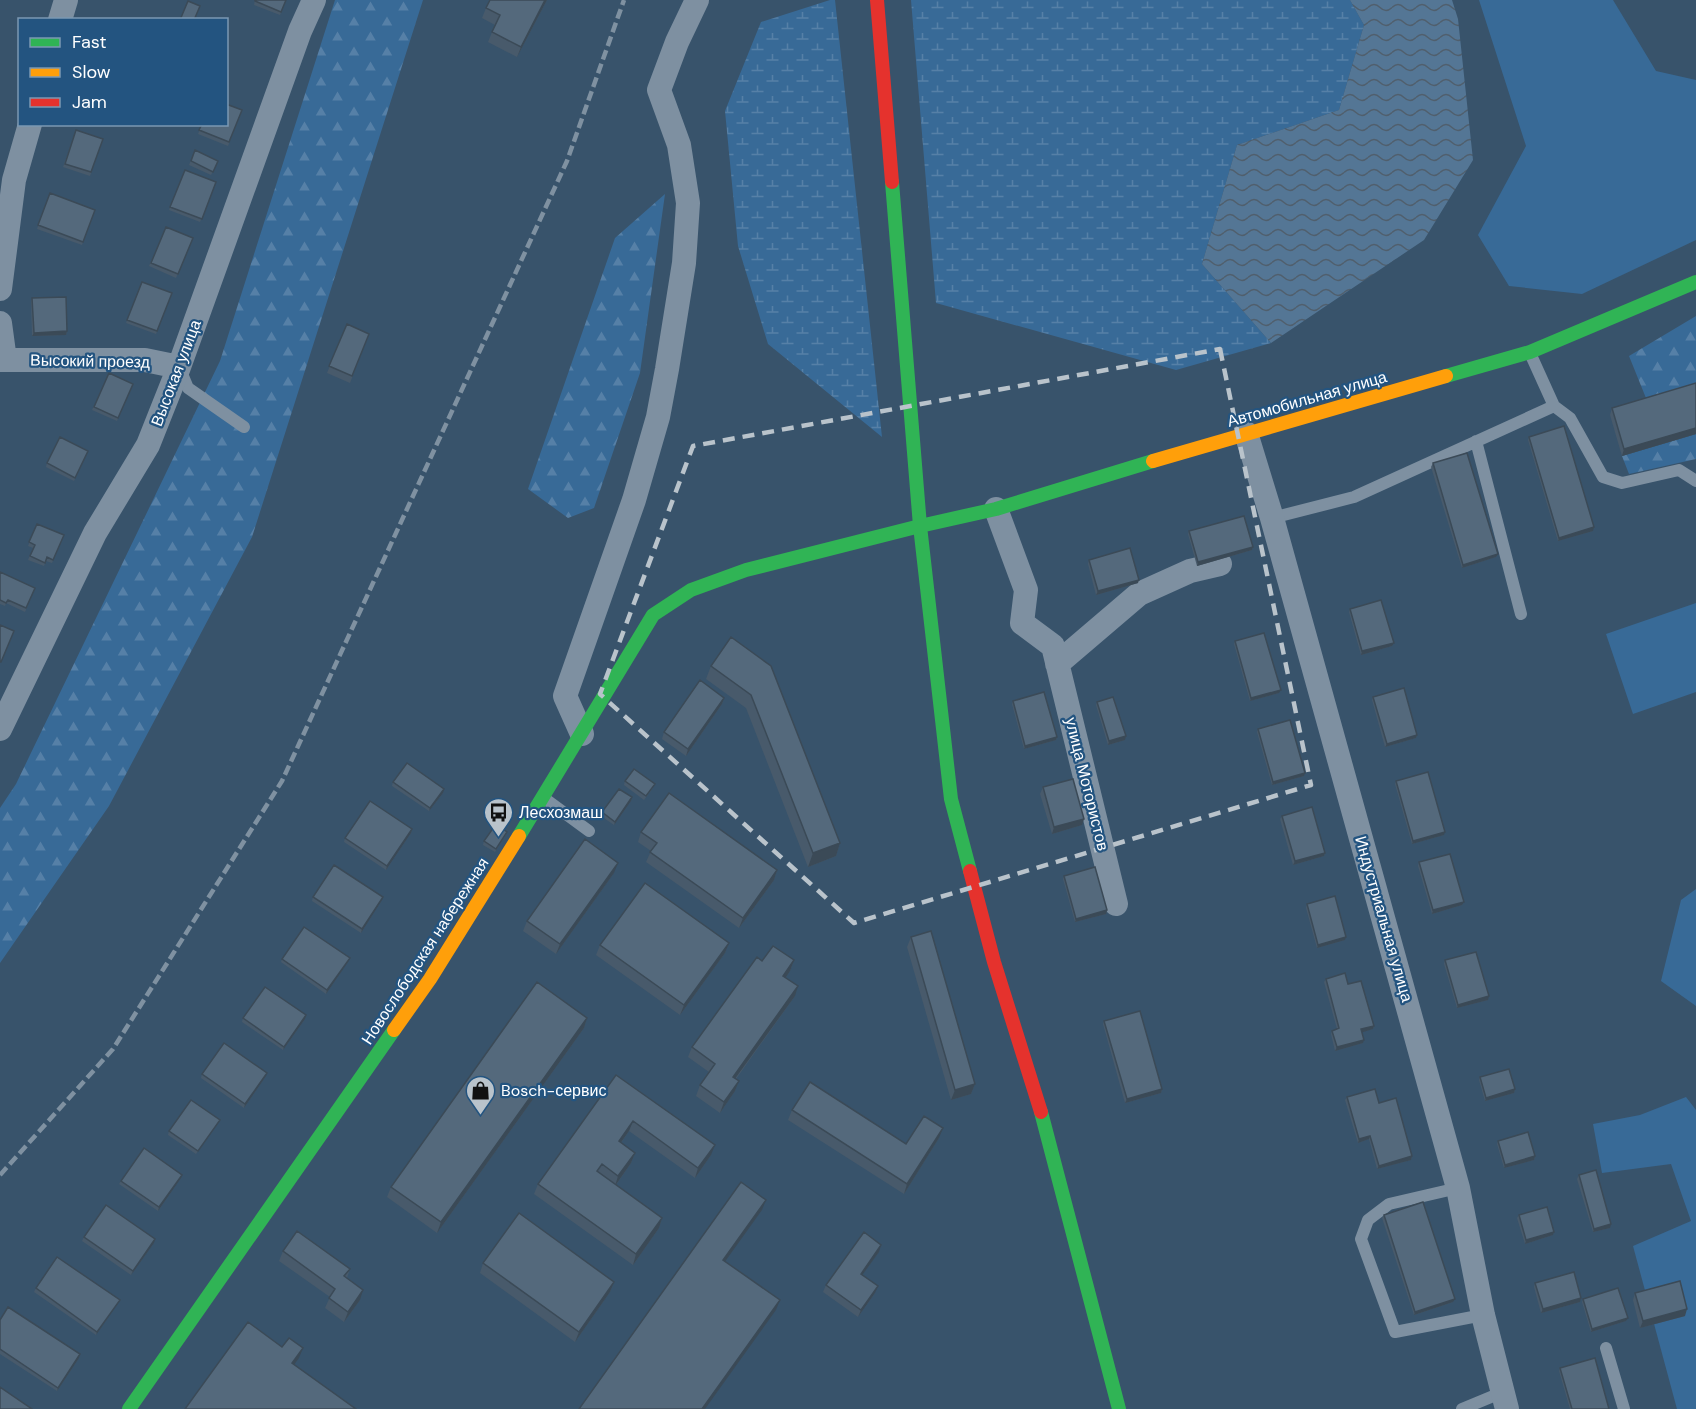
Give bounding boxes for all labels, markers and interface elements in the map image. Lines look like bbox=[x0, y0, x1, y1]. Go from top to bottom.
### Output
legend bbox=[18, 18, 228, 126]
text: Fast bbox=[72, 30, 107, 54]
text: Slow bbox=[72, 60, 111, 84]
text: Jam bbox=[72, 90, 107, 114]
street label: Высокая улица bbox=[146, 317, 206, 429]
street label: Высокий проезд bbox=[30, 349, 151, 373]
street label: Автомобильная улица bbox=[1225, 366, 1389, 432]
street label: улица Мотористов bbox=[1060, 715, 1114, 853]
bus stop icon: Лесхозмаш bbox=[482, 796, 514, 838]
place label: Лесхозмаш bbox=[519, 802, 603, 823]
street label: Индустриальная улица bbox=[1350, 833, 1418, 1005]
street label: Новослободская набережная bbox=[357, 854, 493, 1048]
shop icon: Bosch-сервис bbox=[464, 1074, 496, 1116]
place label: Bosch-сервис bbox=[501, 1080, 606, 1101]

